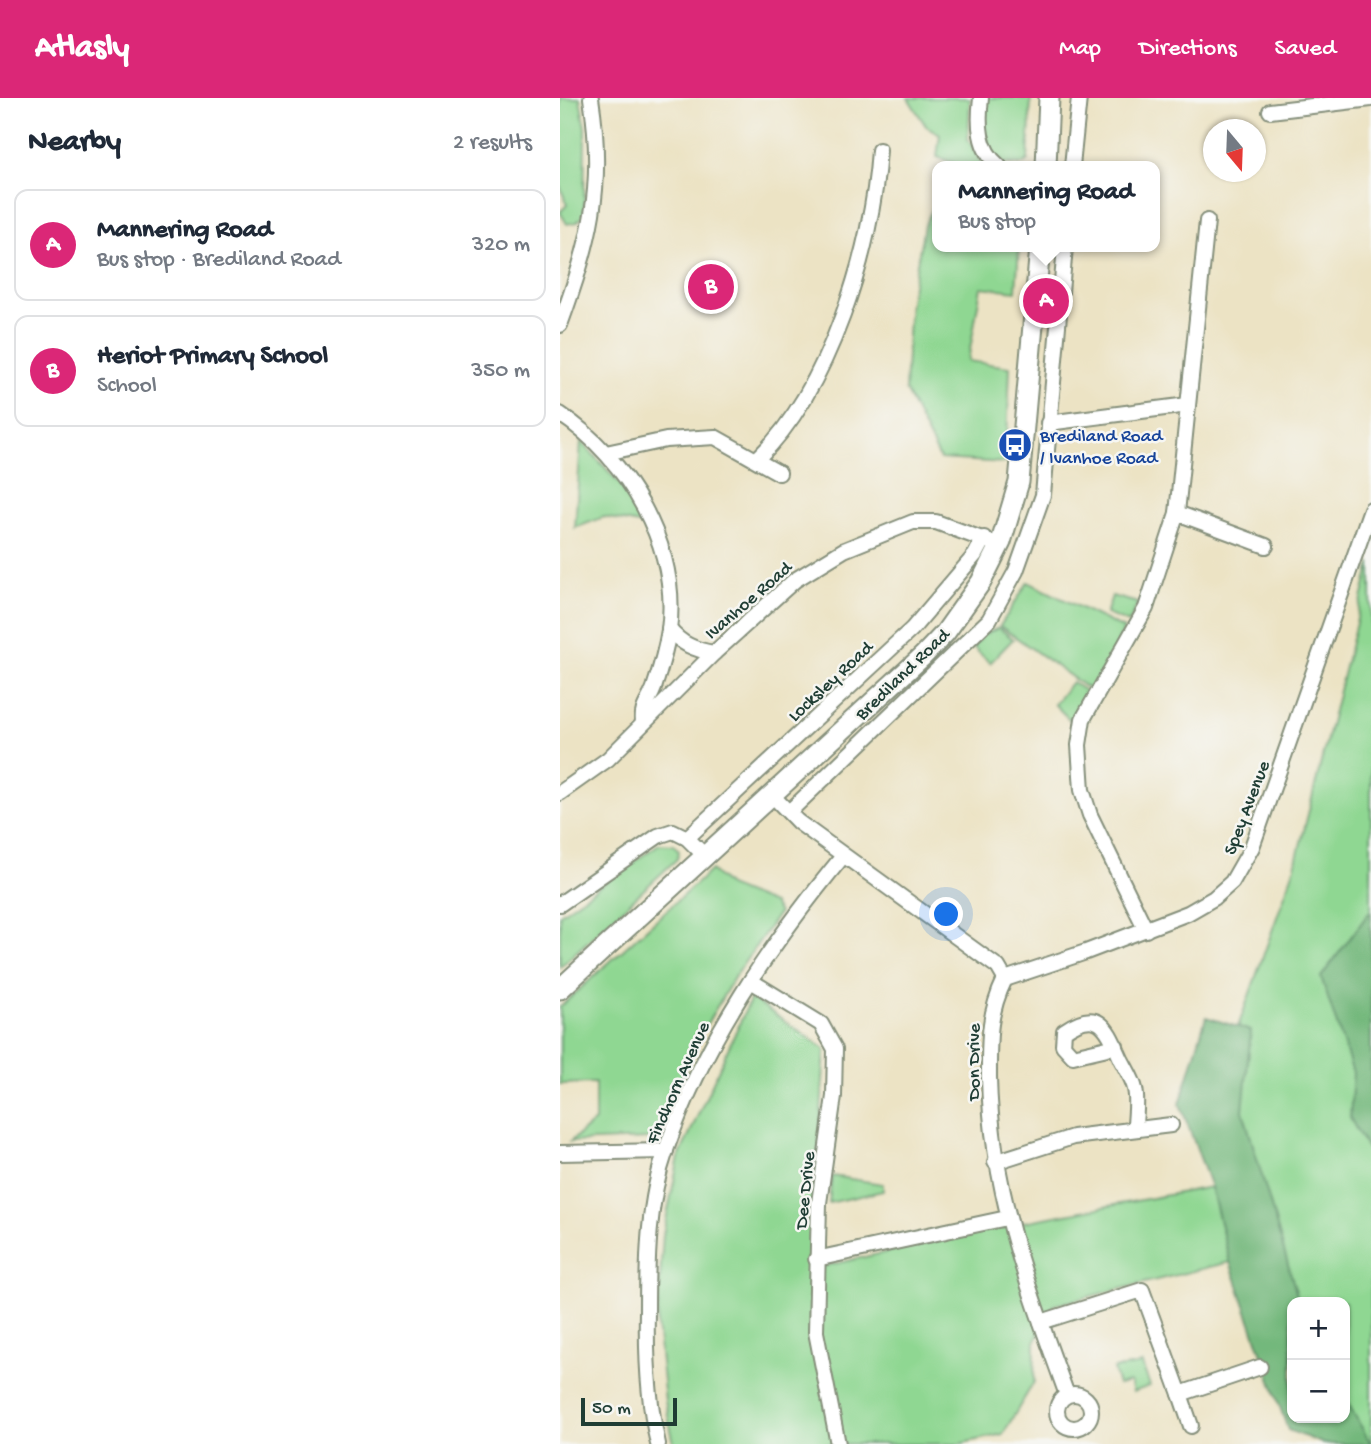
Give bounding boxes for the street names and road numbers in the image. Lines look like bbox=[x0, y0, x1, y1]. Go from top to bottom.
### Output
street label: Ivanhoe Road bbox=[701, 556, 799, 646]
street label: Brediland Road bbox=[851, 623, 957, 727]
street label: Locksley Road bbox=[784, 636, 880, 728]
street label: Spey Avenue bbox=[1220, 758, 1277, 859]
street label: Findhorn Avenue bbox=[642, 1019, 717, 1149]
street label: Don Drive bbox=[964, 1023, 987, 1103]
street label: Dee Drive bbox=[791, 1150, 822, 1232]

